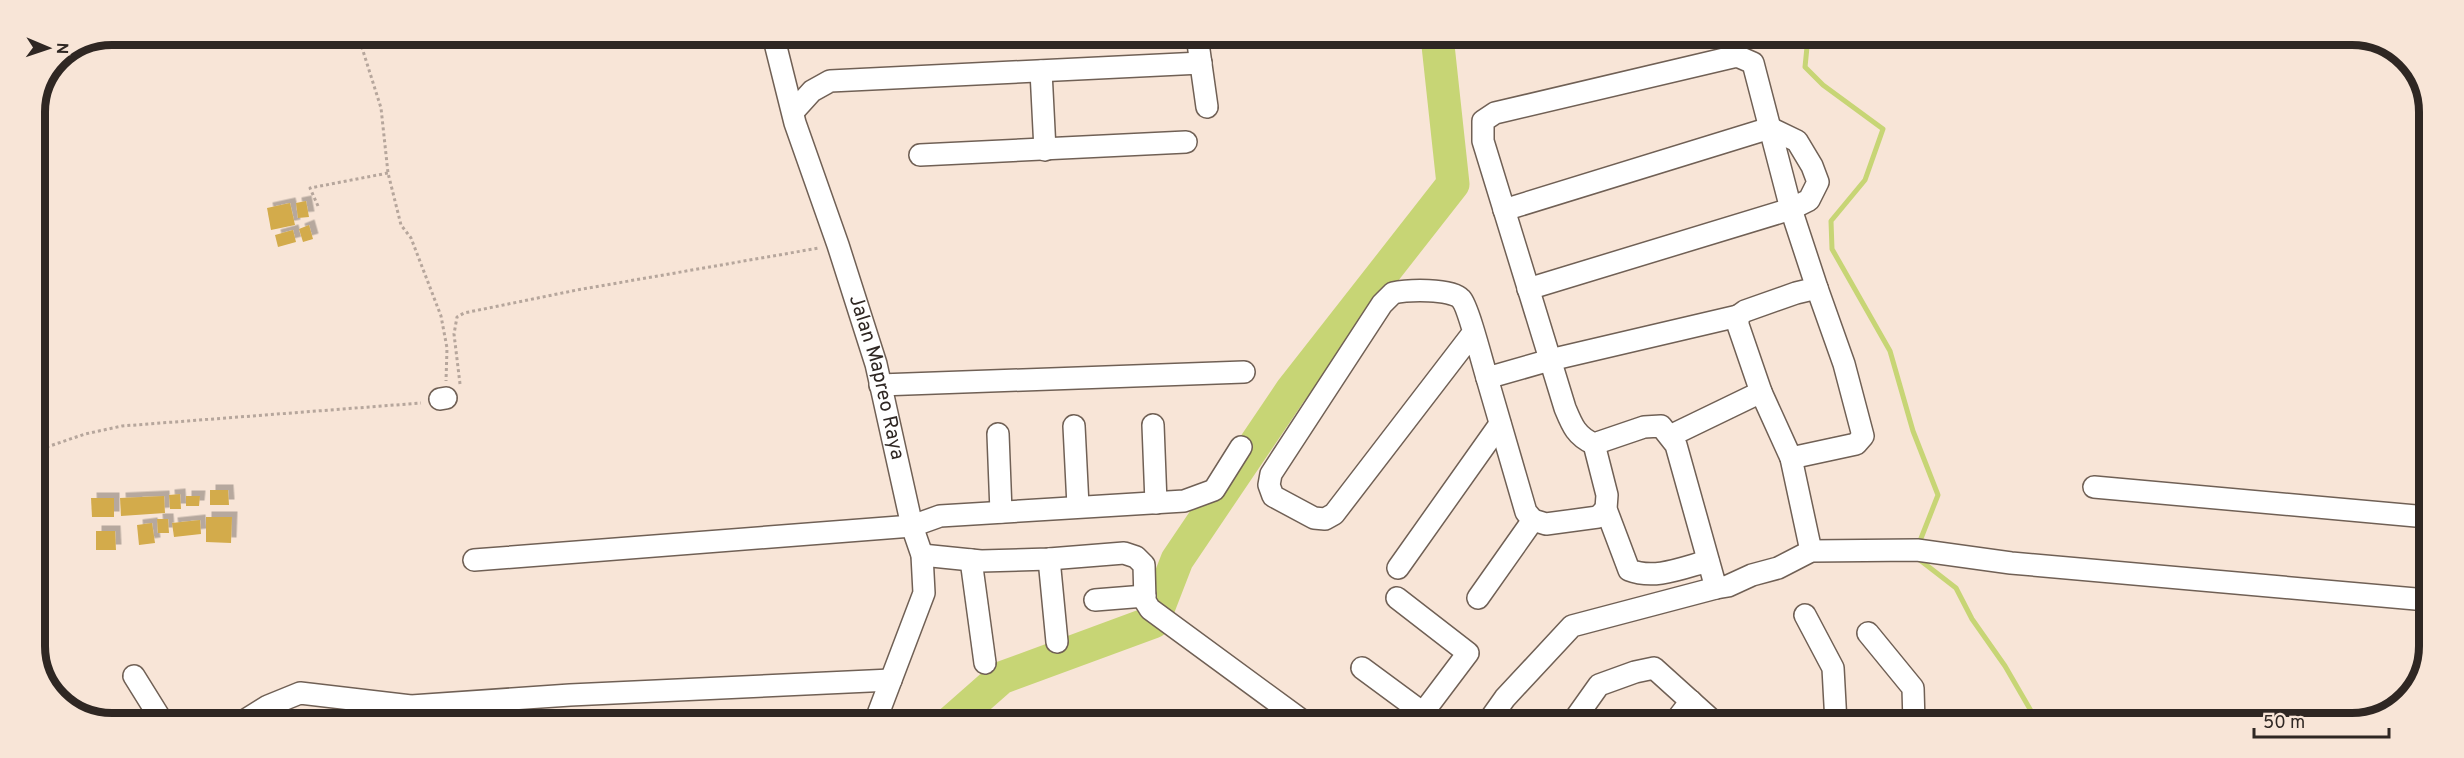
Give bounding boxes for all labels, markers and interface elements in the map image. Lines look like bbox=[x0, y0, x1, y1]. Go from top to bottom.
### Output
north arrow bbox=[18, 18, 78, 78]
text: N bbox=[51, 42, 71, 55]
street label: Jalan Mapreo Raya bbox=[842, 292, 910, 462]
scale bar bbox=[2254, 701, 2389, 739]
text: 50 m bbox=[2263, 712, 2305, 735]

